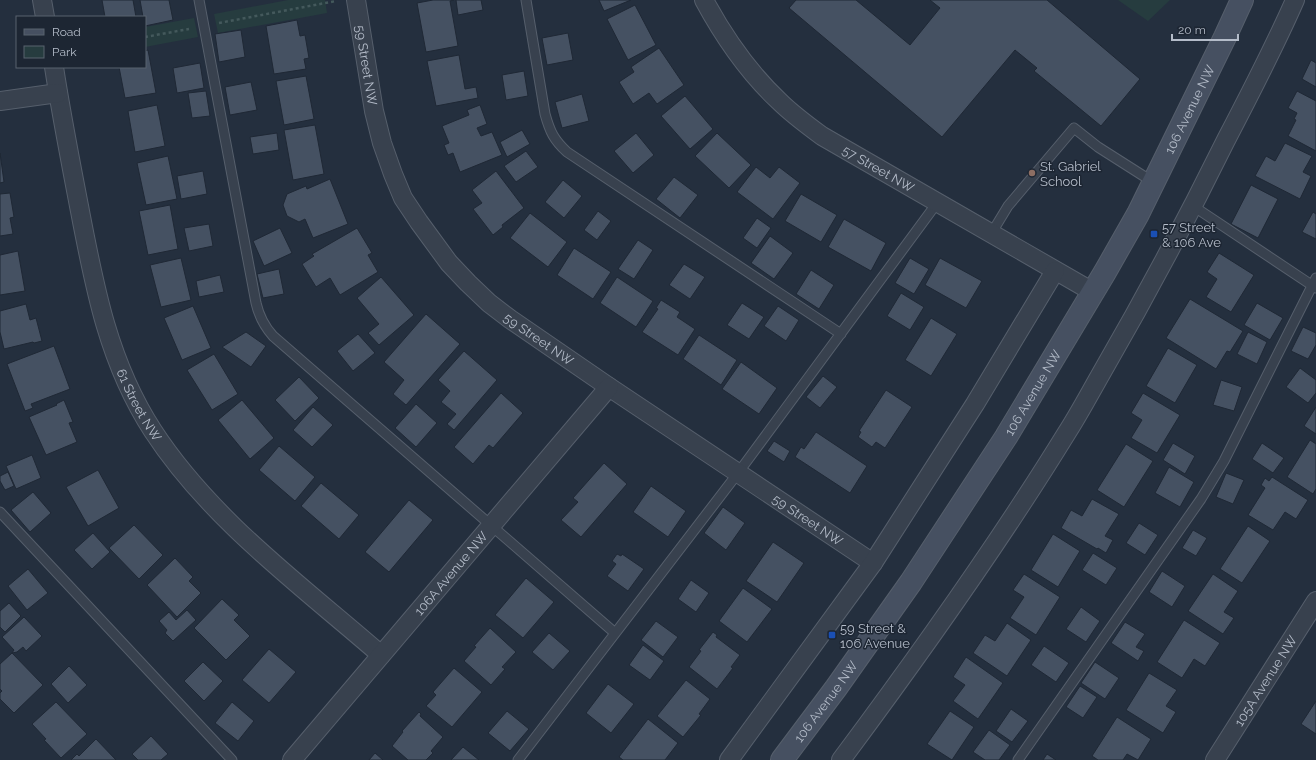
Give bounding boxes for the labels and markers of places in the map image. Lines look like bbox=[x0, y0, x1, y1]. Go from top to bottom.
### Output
place label: St. Gabriel School bbox=[1040, 159, 1101, 189]
marker: St. Gabriel School bbox=[1027, 168, 1037, 178]
place label: 57 Street & 106 Ave bbox=[1162, 220, 1221, 250]
marker: 57 Street & 106 Ave bbox=[1149, 229, 1159, 239]
place label: 59 Street & 106 Avenue bbox=[840, 621, 910, 651]
marker: 59 Street & 106 Avenue bbox=[827, 630, 837, 640]

